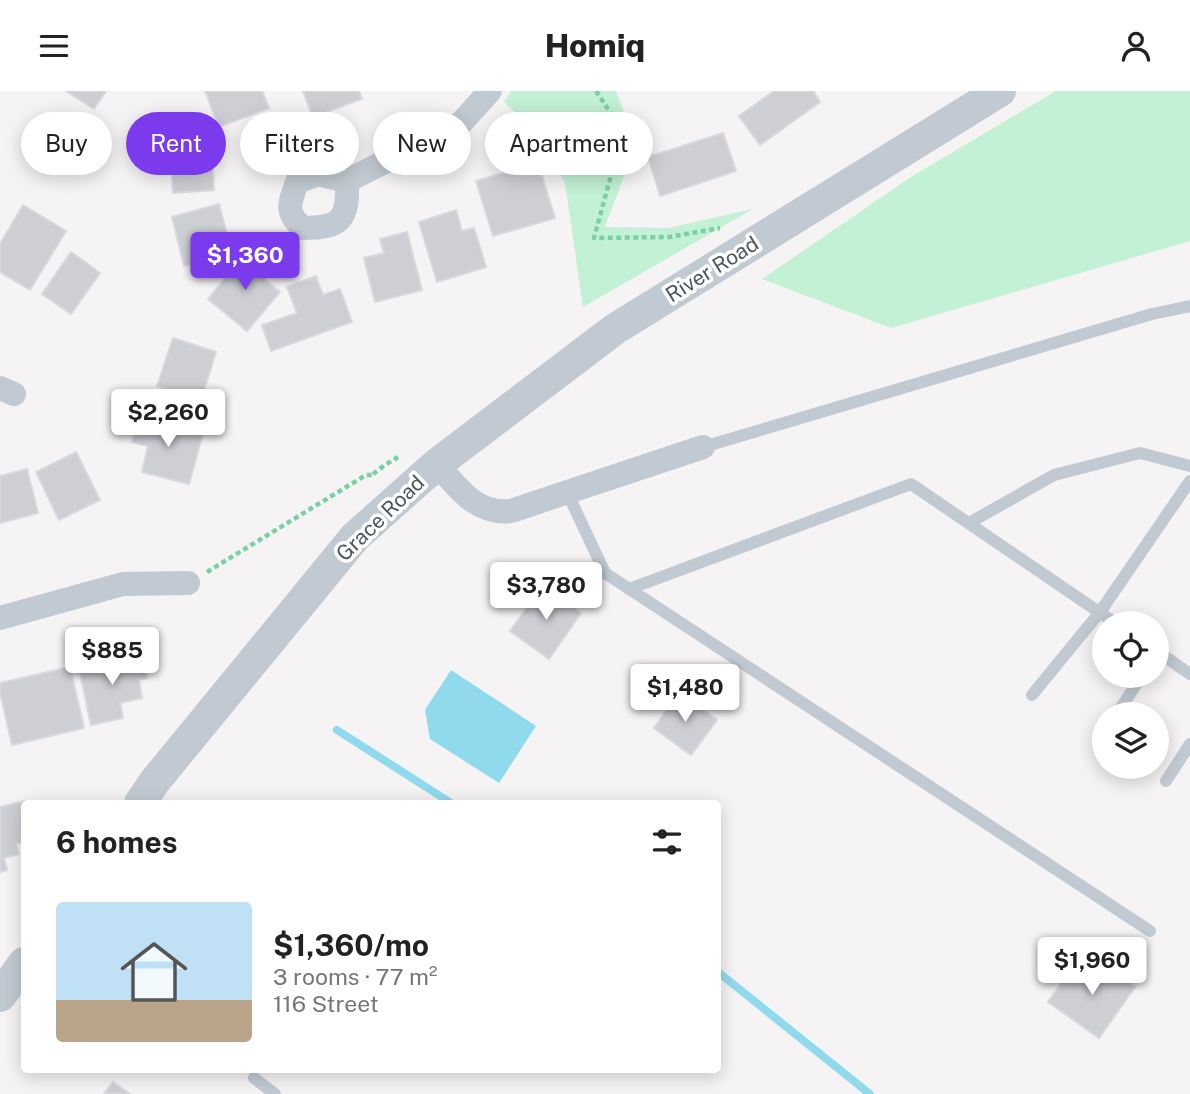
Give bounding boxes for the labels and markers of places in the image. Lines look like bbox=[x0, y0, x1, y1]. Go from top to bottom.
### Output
pin: $1,360 bbox=[188, 233, 302, 292]
pin: $2,260 bbox=[111, 389, 225, 449]
pin: $3,780 bbox=[489, 563, 603, 622]
pin: $885 bbox=[71, 627, 153, 687]
pin: $1,480 bbox=[628, 665, 742, 724]
pin: $1,960 bbox=[1035, 937, 1149, 997]

